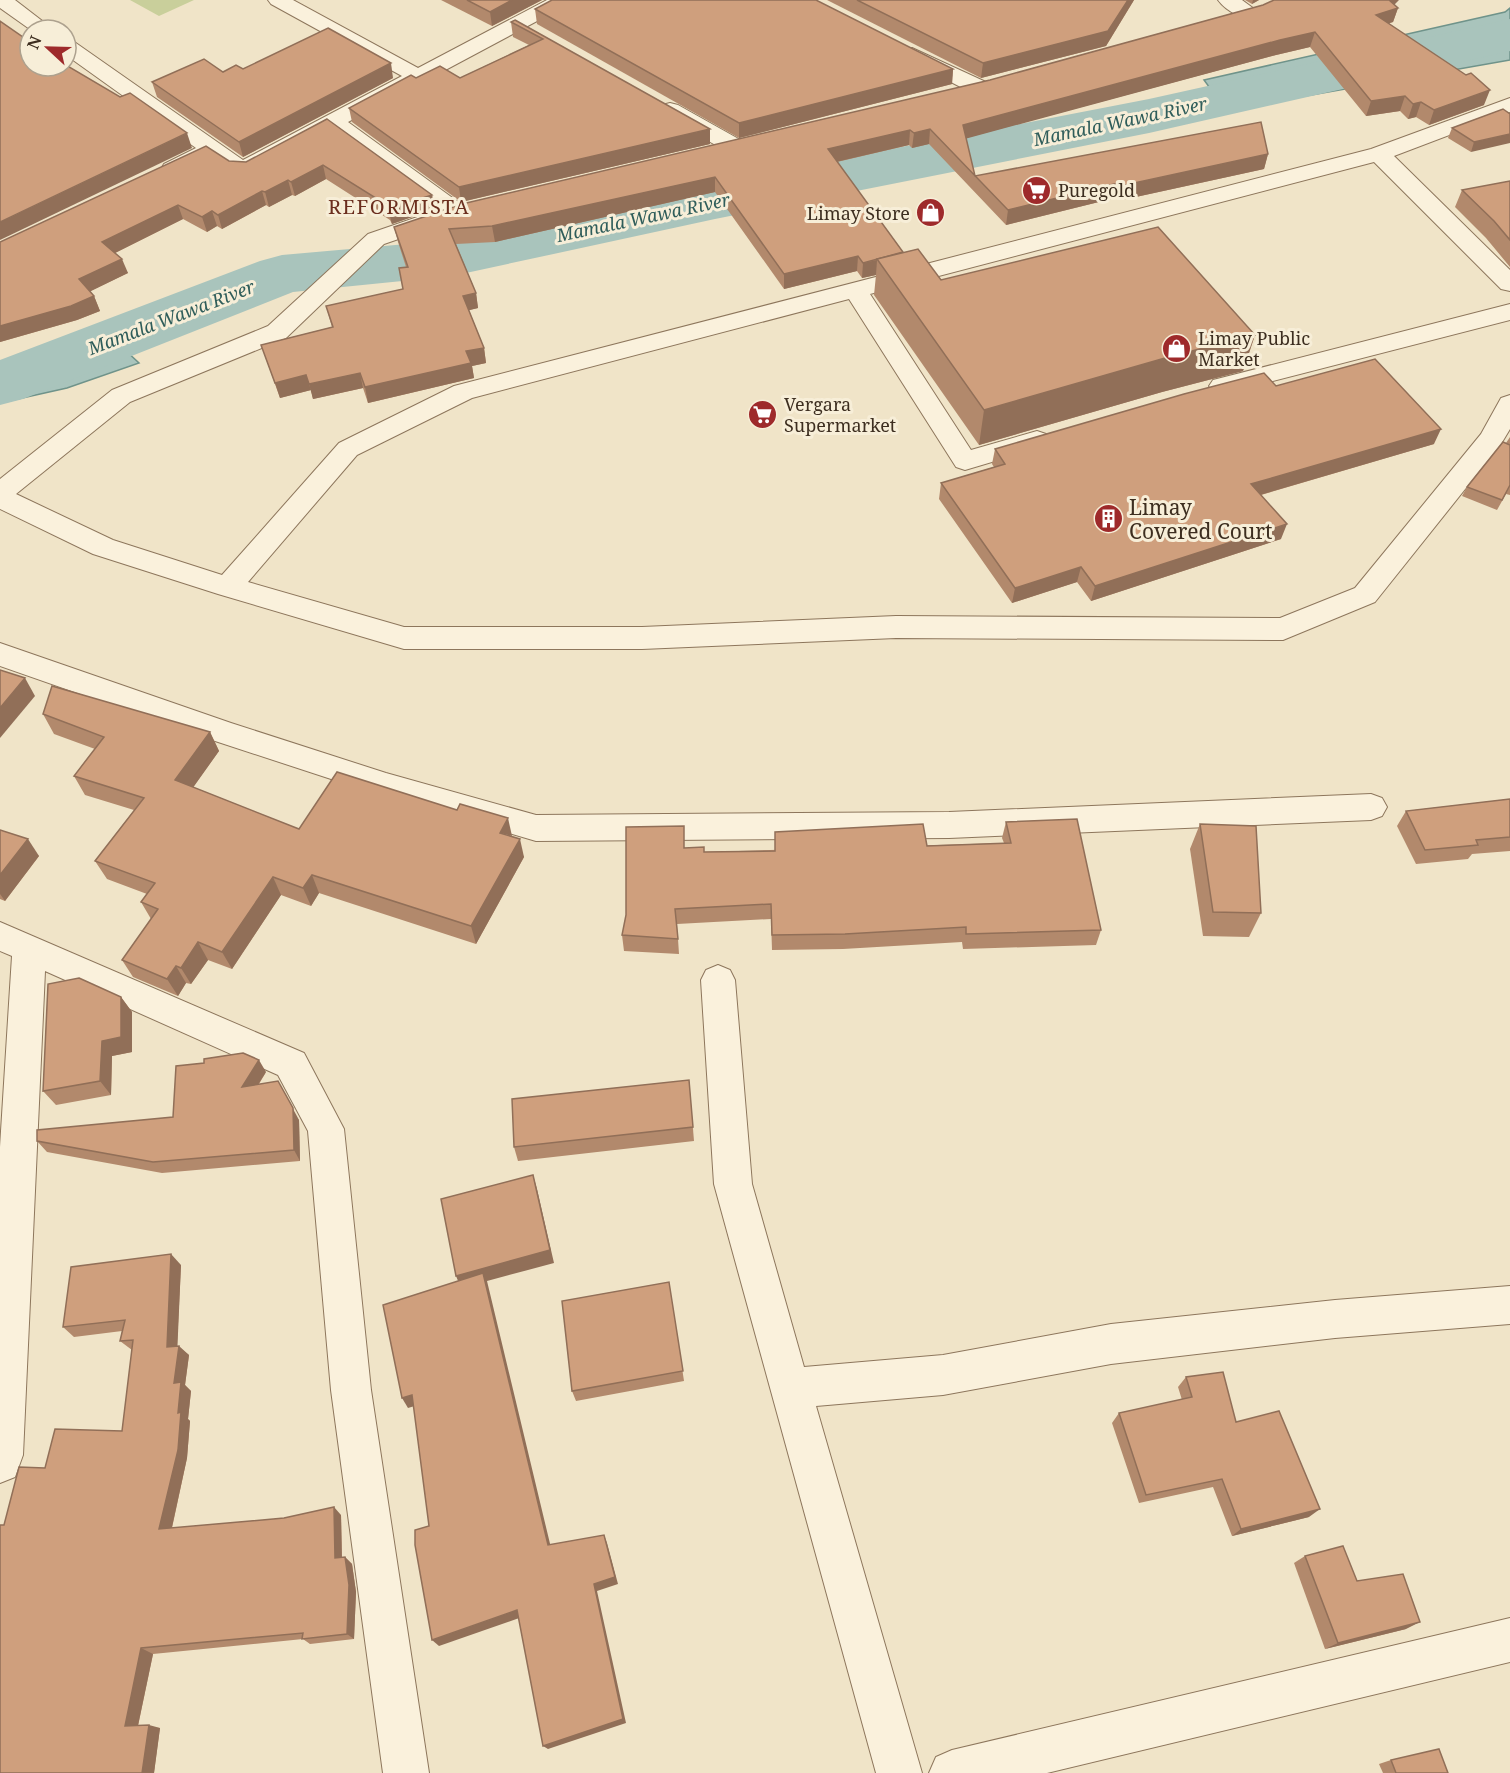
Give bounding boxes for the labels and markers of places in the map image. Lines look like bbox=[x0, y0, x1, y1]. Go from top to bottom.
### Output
supermarket icon: Puregold bbox=[1021, 174, 1053, 206]
place label: Puregold bbox=[1058, 178, 1135, 202]
shop icon: Limay Store bbox=[915, 197, 947, 229]
place label: Limay Store bbox=[807, 201, 910, 225]
place label: Limay Public Market bbox=[1198, 326, 1310, 371]
shop icon: Limay Public Market bbox=[1161, 332, 1193, 364]
place label: Vergara Supermarket bbox=[784, 392, 896, 437]
supermarket icon: Vergara Supermarket bbox=[747, 398, 779, 430]
place label: Limay Covered Court bbox=[1129, 493, 1273, 545]
building icon: Limay Covered Court bbox=[1092, 503, 1124, 535]

